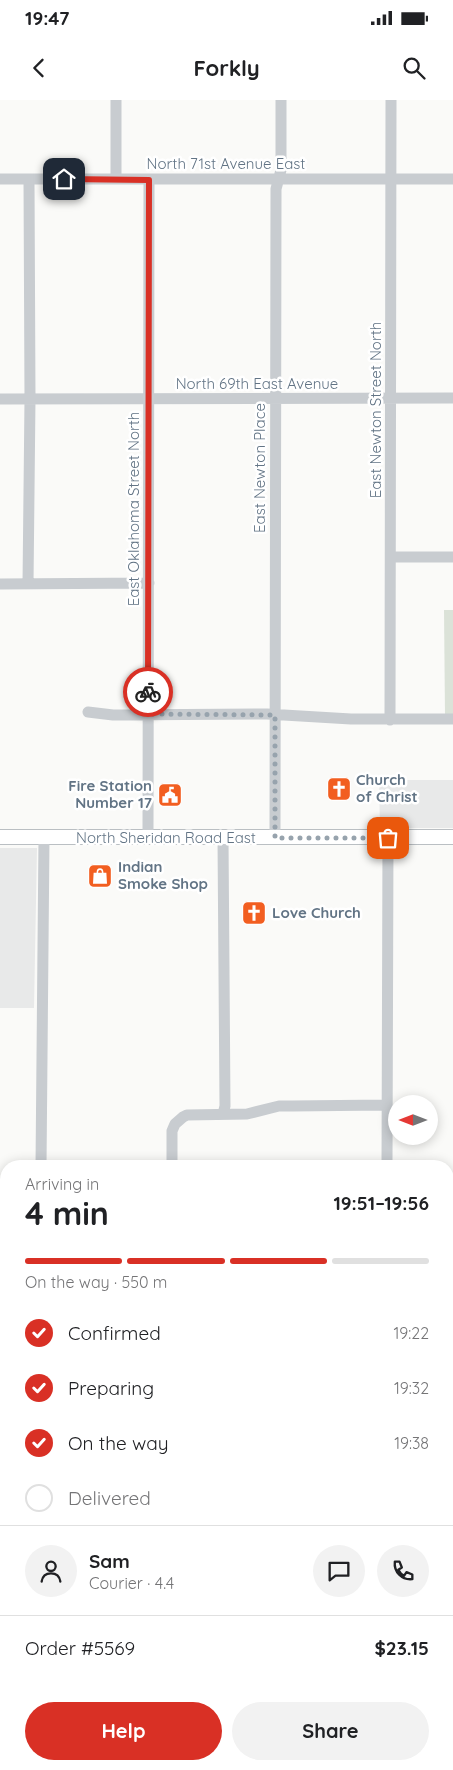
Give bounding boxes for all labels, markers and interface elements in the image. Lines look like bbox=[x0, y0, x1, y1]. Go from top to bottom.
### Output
text: 19:47 bbox=[25, 6, 69, 30]
icon: back bbox=[25, 54, 53, 82]
text: Forkly bbox=[193, 54, 260, 82]
icon: search bbox=[400, 54, 428, 82]
street label: North 71st Avenue East bbox=[147, 154, 305, 173]
pin bbox=[43, 158, 85, 200]
icon: home bbox=[50, 165, 78, 193]
street label: East Newton Street North bbox=[366, 322, 385, 498]
street label: North 69th East Avenue bbox=[176, 374, 338, 393]
street label: East Newton Place bbox=[250, 403, 269, 533]
street label: East Oklahoma Street North bbox=[124, 412, 143, 606]
courier bbox=[123, 667, 173, 717]
icon: bike bbox=[134, 678, 162, 706]
place label: Church of Christ bbox=[356, 770, 418, 806]
place label: Fire Station Number 17 bbox=[68, 776, 152, 812]
church icon: Church of Christ bbox=[326, 776, 352, 802]
public building icon: Fire Station Number 17 bbox=[157, 782, 183, 808]
pin bbox=[367, 817, 409, 859]
icon: bag bbox=[374, 824, 402, 852]
street label: North Sheridan Road East bbox=[76, 828, 256, 847]
place label: Indian Smoke Shop bbox=[118, 857, 208, 893]
shop icon: Indian Smoke Shop bbox=[87, 863, 113, 889]
church icon: Love Church bbox=[241, 900, 267, 926]
place label: Love Church bbox=[272, 903, 361, 922]
north arrow bbox=[388, 1095, 438, 1145]
map controls bbox=[388, 1095, 438, 1145]
text: Arriving in bbox=[25, 1174, 99, 1194]
text: 19:51–19:56 bbox=[333, 1191, 429, 1215]
text: 4 min bbox=[25, 1193, 109, 1233]
text: On the way · 550 m bbox=[25, 1272, 167, 1292]
icon: check bbox=[25, 1319, 53, 1347]
text: Confirmed bbox=[68, 1321, 161, 1345]
text: 19:22 bbox=[393, 1323, 429, 1343]
icon: check bbox=[25, 1374, 53, 1402]
text: Preparing bbox=[68, 1376, 154, 1400]
text: 19:32 bbox=[394, 1378, 429, 1398]
icon: check bbox=[25, 1429, 53, 1457]
text: On the way bbox=[68, 1431, 169, 1455]
text: 19:38 bbox=[394, 1433, 429, 1453]
text: Delivered bbox=[68, 1486, 151, 1510]
button: person bbox=[25, 1545, 77, 1597]
button: chat bbox=[313, 1545, 365, 1597]
button: phone bbox=[377, 1545, 429, 1597]
text: Sam bbox=[89, 1549, 130, 1573]
text: Courier · 4.4 bbox=[89, 1573, 174, 1593]
text: Order #5569 bbox=[25, 1636, 135, 1660]
text: $23.15 bbox=[375, 1636, 429, 1660]
button: Help bbox=[25, 1702, 222, 1760]
button: Share bbox=[232, 1702, 429, 1760]

